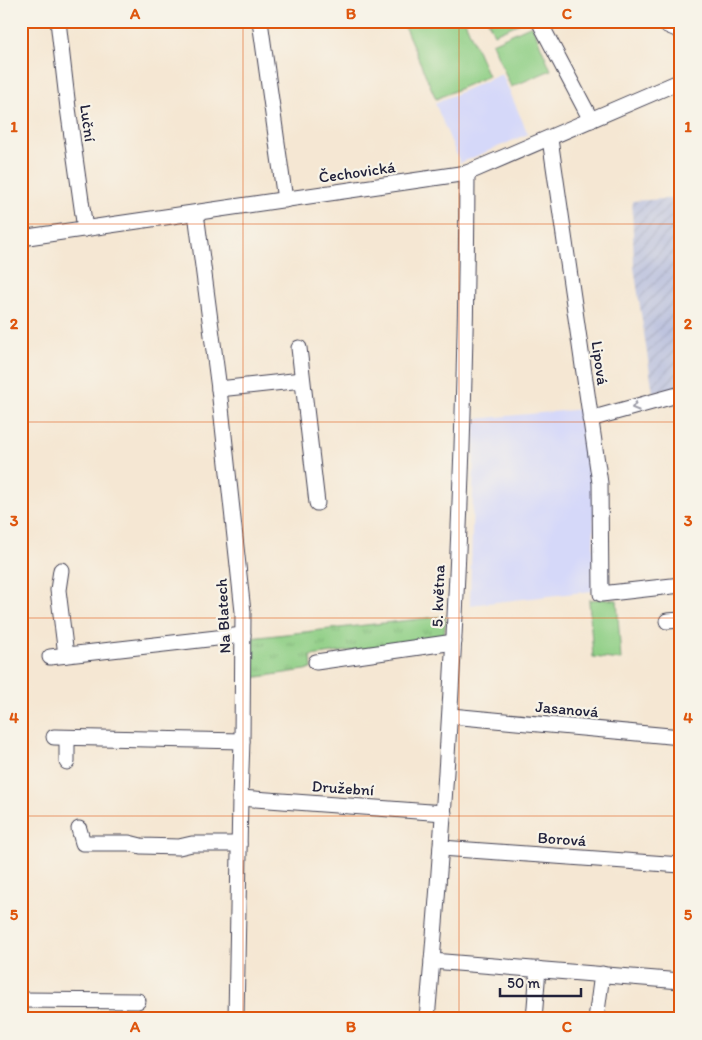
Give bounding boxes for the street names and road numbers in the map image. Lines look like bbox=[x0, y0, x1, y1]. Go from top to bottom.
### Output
street label: Luční bbox=[76, 103, 100, 143]
street label: Čechovická bbox=[317, 157, 397, 187]
street label: Lipová bbox=[587, 340, 613, 387]
street label: 5. května bbox=[427, 564, 449, 628]
street label: Na Blatech bbox=[212, 578, 234, 654]
street label: Jasanová bbox=[535, 697, 600, 721]
street label: Družební bbox=[311, 776, 375, 800]
street label: Borová bbox=[537, 828, 588, 850]

